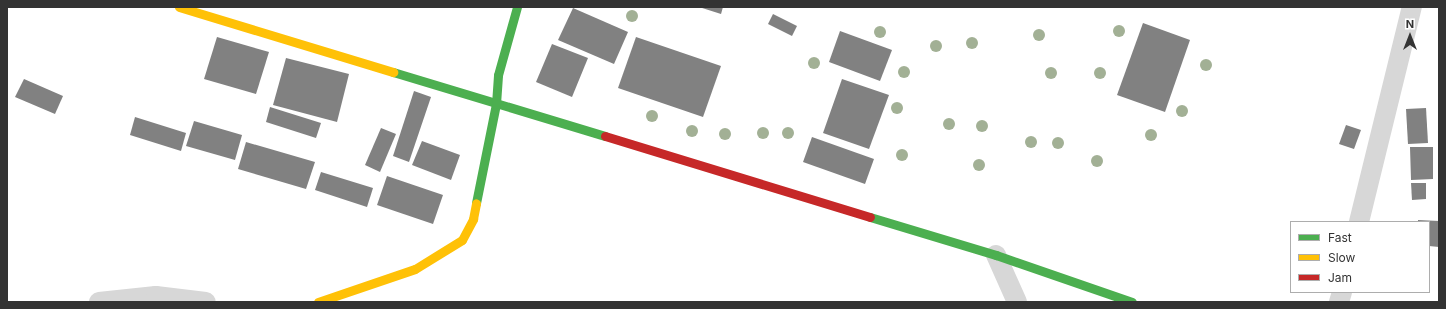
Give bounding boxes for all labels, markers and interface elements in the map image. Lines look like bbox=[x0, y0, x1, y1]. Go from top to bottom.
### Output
north arrow bbox=[1390, 16, 1430, 56]
text: N bbox=[1406, 17, 1414, 31]
legend bbox=[1290, 221, 1430, 293]
text: Fast bbox=[1328, 230, 1352, 245]
text: Slow bbox=[1328, 250, 1355, 265]
text: Jam bbox=[1328, 270, 1352, 285]

